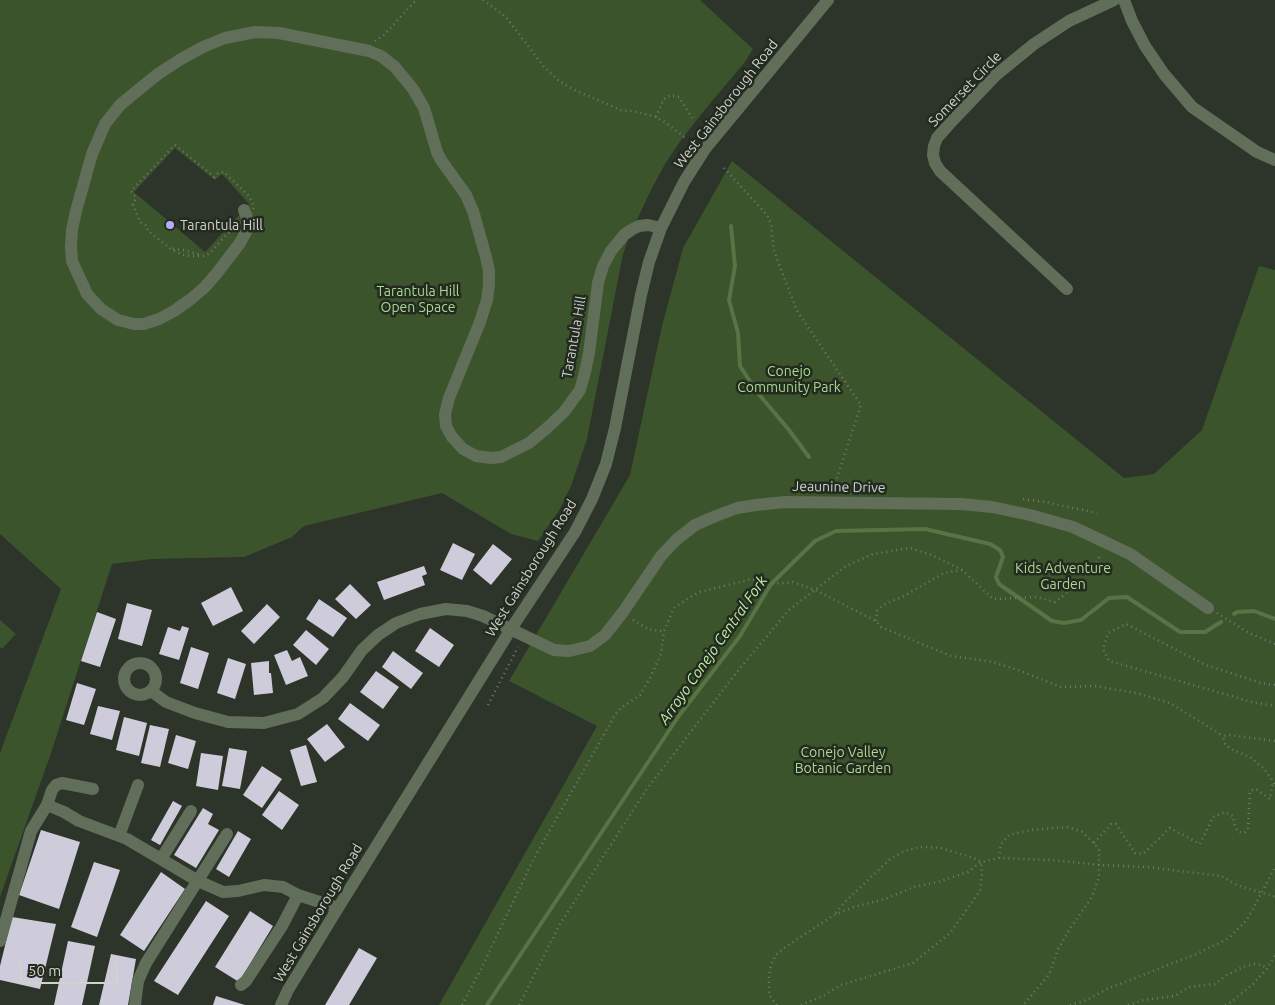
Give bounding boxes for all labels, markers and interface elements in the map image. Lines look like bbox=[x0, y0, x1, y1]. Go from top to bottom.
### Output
street label: West Gainsborough Road bbox=[671, 36, 781, 172]
street label: Somerset Circle bbox=[925, 48, 1005, 130]
place label: Tarantula Hill bbox=[180, 217, 263, 233]
marker: Tarantula Hill bbox=[164, 219, 176, 231]
park label: Tarantula Hill Open Space bbox=[376, 283, 460, 316]
street label: Tarantula Hill bbox=[559, 295, 589, 379]
park label: Conejo Community Park bbox=[737, 363, 841, 396]
street label: Jeaunine Drive bbox=[792, 478, 886, 496]
street label: West Gainsborough Road bbox=[482, 496, 580, 640]
park label: Kids Adventure Garden bbox=[1015, 560, 1111, 592]
water label: Arroyo Conejo Central Fork bbox=[655, 572, 771, 728]
park label: Conejo Valley Botanic Garden bbox=[795, 744, 891, 776]
street label: West Gainsborough Road bbox=[270, 841, 366, 985]
scale bar bbox=[22, 952, 120, 984]
text: 50 m bbox=[28, 962, 61, 979]

